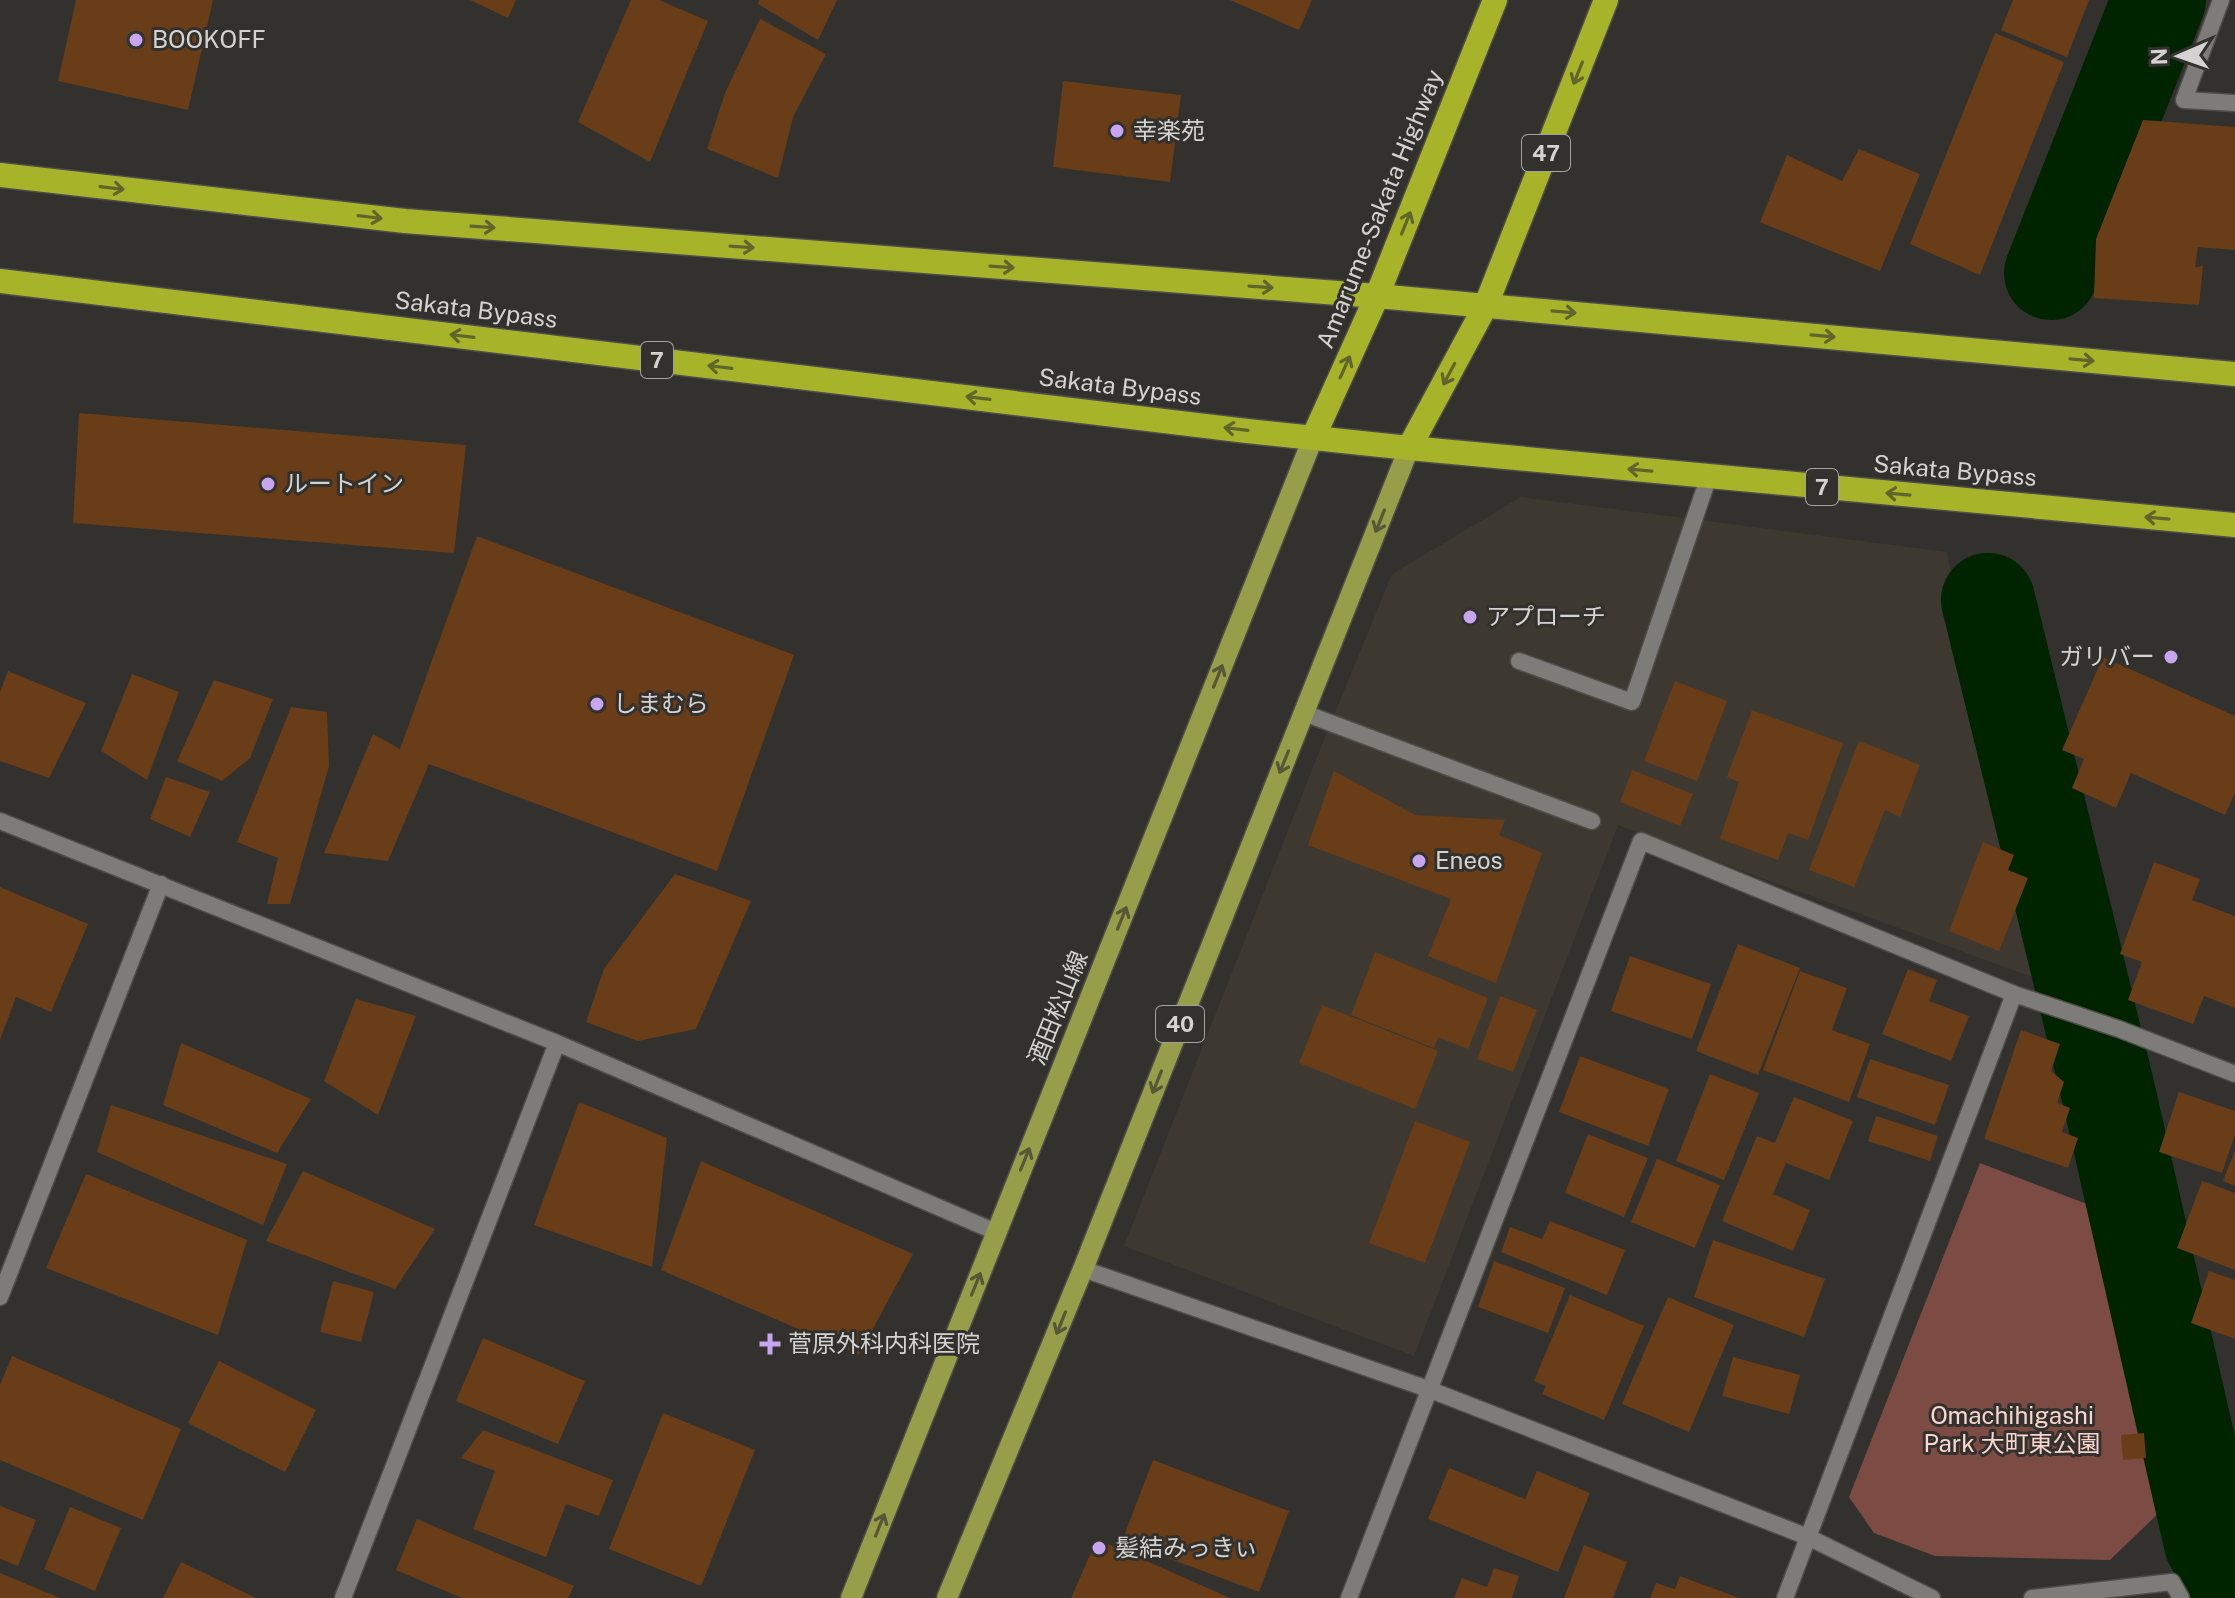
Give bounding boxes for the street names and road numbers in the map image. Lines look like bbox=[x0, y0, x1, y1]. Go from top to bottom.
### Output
street label: Amarume-Sakata Highway bbox=[1310, 65, 1448, 352]
road number: 47 bbox=[1522, 135, 1570, 171]
street label: Sakata Bypass bbox=[393, 285, 559, 333]
road number: 7 bbox=[641, 342, 673, 378]
street label: Sakata Bypass bbox=[1037, 362, 1203, 410]
street label: Sakata Bypass bbox=[1872, 449, 2038, 491]
road number: 7 bbox=[1806, 469, 1838, 505]
street label: 酒田松山線 bbox=[1022, 947, 1093, 1069]
road number: 40 bbox=[1156, 1006, 1204, 1042]

